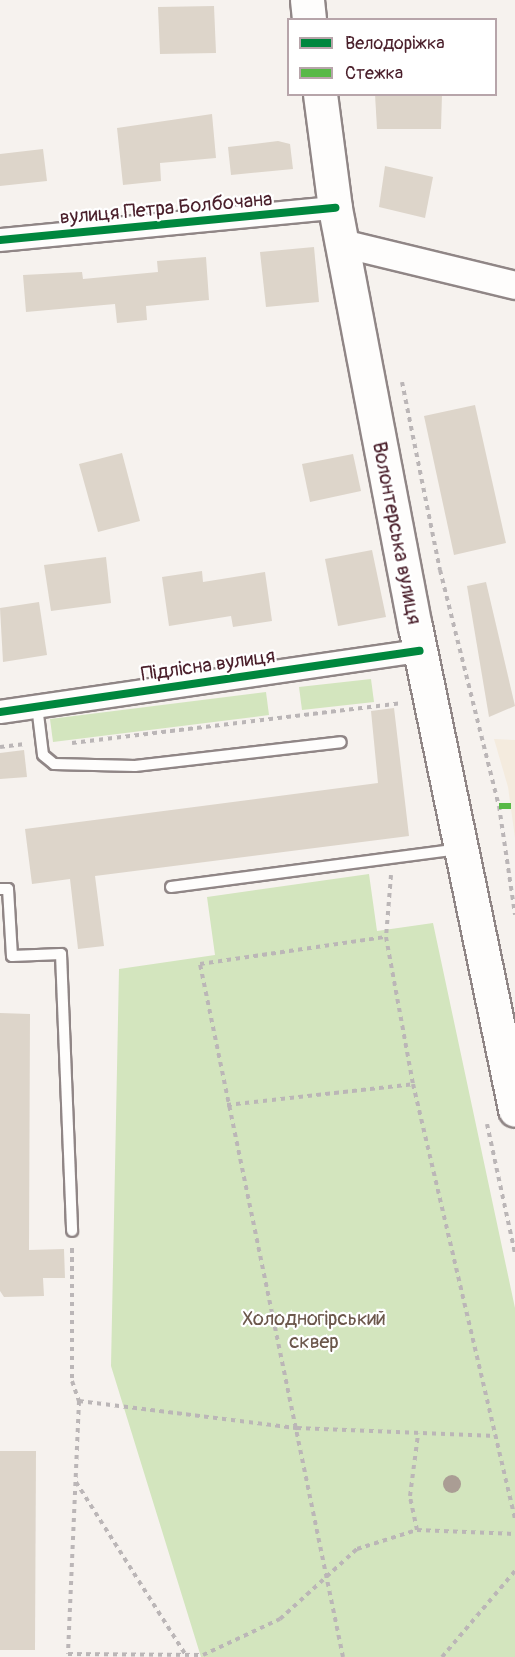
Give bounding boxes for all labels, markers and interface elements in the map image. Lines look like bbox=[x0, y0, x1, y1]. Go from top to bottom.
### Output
legend bbox=[287, 18, 497, 96]
text: Велодоріжка bbox=[345, 32, 445, 55]
text: Стежка bbox=[345, 62, 403, 85]
street label: вулиця Петра Болбочана bbox=[59, 187, 273, 229]
street label: Волонтерська вулиця bbox=[368, 440, 426, 626]
street label: Підлісна вулиця bbox=[139, 644, 277, 686]
park label: Холодногірський сквер bbox=[242, 1307, 386, 1354]

